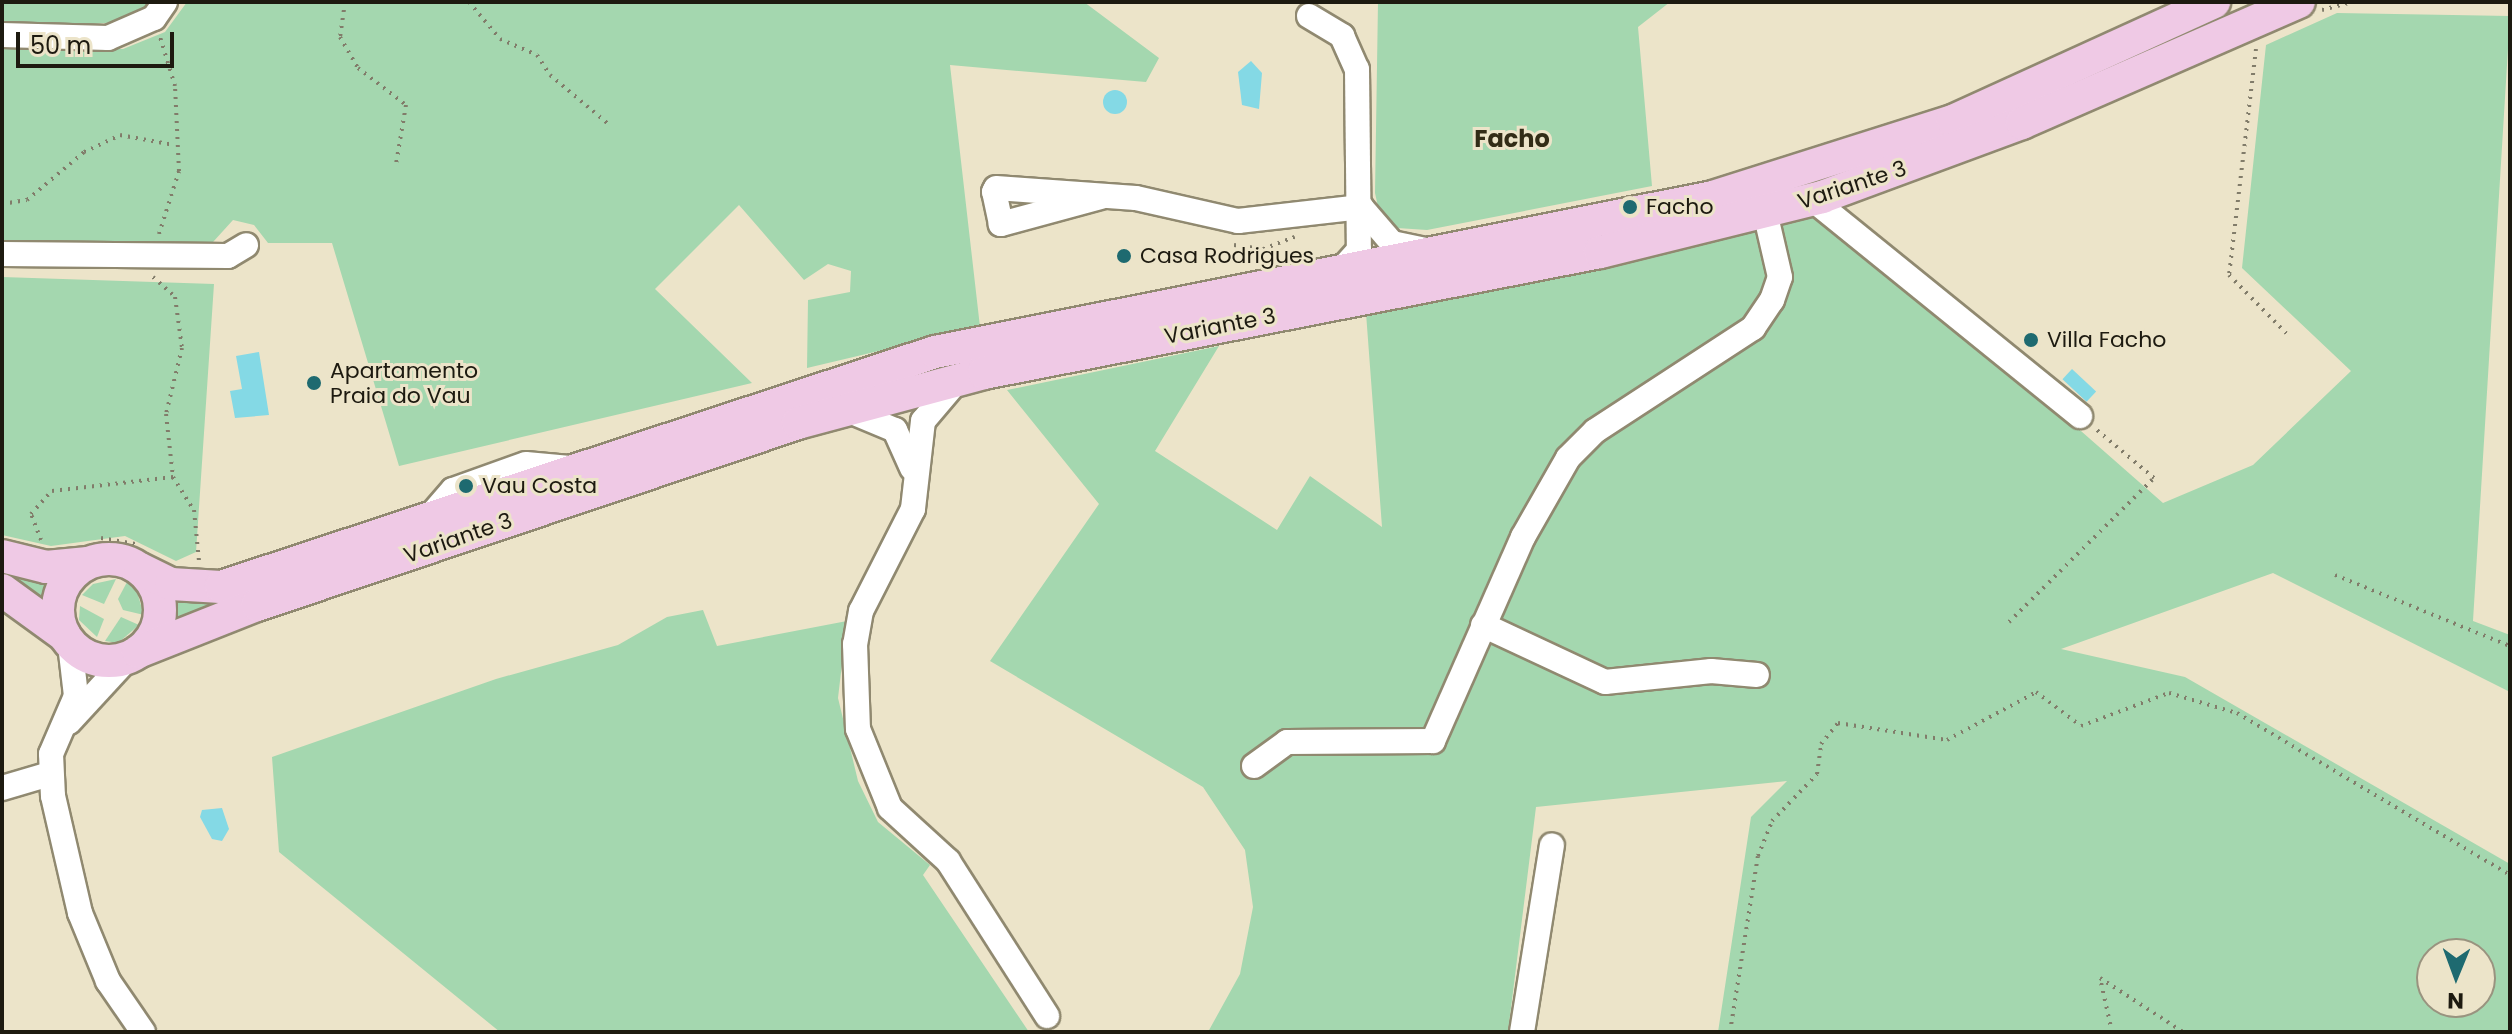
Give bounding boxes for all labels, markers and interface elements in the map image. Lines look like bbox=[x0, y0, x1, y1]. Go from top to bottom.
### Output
scale bar bbox=[20, 16, 178, 66]
text: 50 m bbox=[30, 29, 91, 62]
district label: Facho bbox=[1474, 125, 1550, 153]
street label: Variante 3 bbox=[1794, 155, 1910, 215]
place label: Facho bbox=[1646, 194, 1713, 220]
marker: Facho bbox=[1621, 198, 1639, 216]
place label: Casa Rodrigues bbox=[1140, 243, 1314, 269]
marker: Casa Rodrigues bbox=[1115, 247, 1133, 265]
street label: Variante 3 bbox=[1162, 302, 1278, 350]
place label: Villa Facho bbox=[2047, 327, 2166, 353]
marker: Villa Facho bbox=[2022, 331, 2040, 349]
place label: Apartamento Praia do Vau bbox=[330, 357, 478, 408]
marker: Apartamento Praia do Vau bbox=[305, 374, 323, 392]
place label: Vau Costa bbox=[482, 473, 597, 499]
marker: Vau Costa bbox=[457, 477, 475, 495]
street label: Variante 3 bbox=[400, 507, 516, 569]
north arrow bbox=[2416, 938, 2496, 1018]
text: N bbox=[2447, 985, 2464, 1016]

